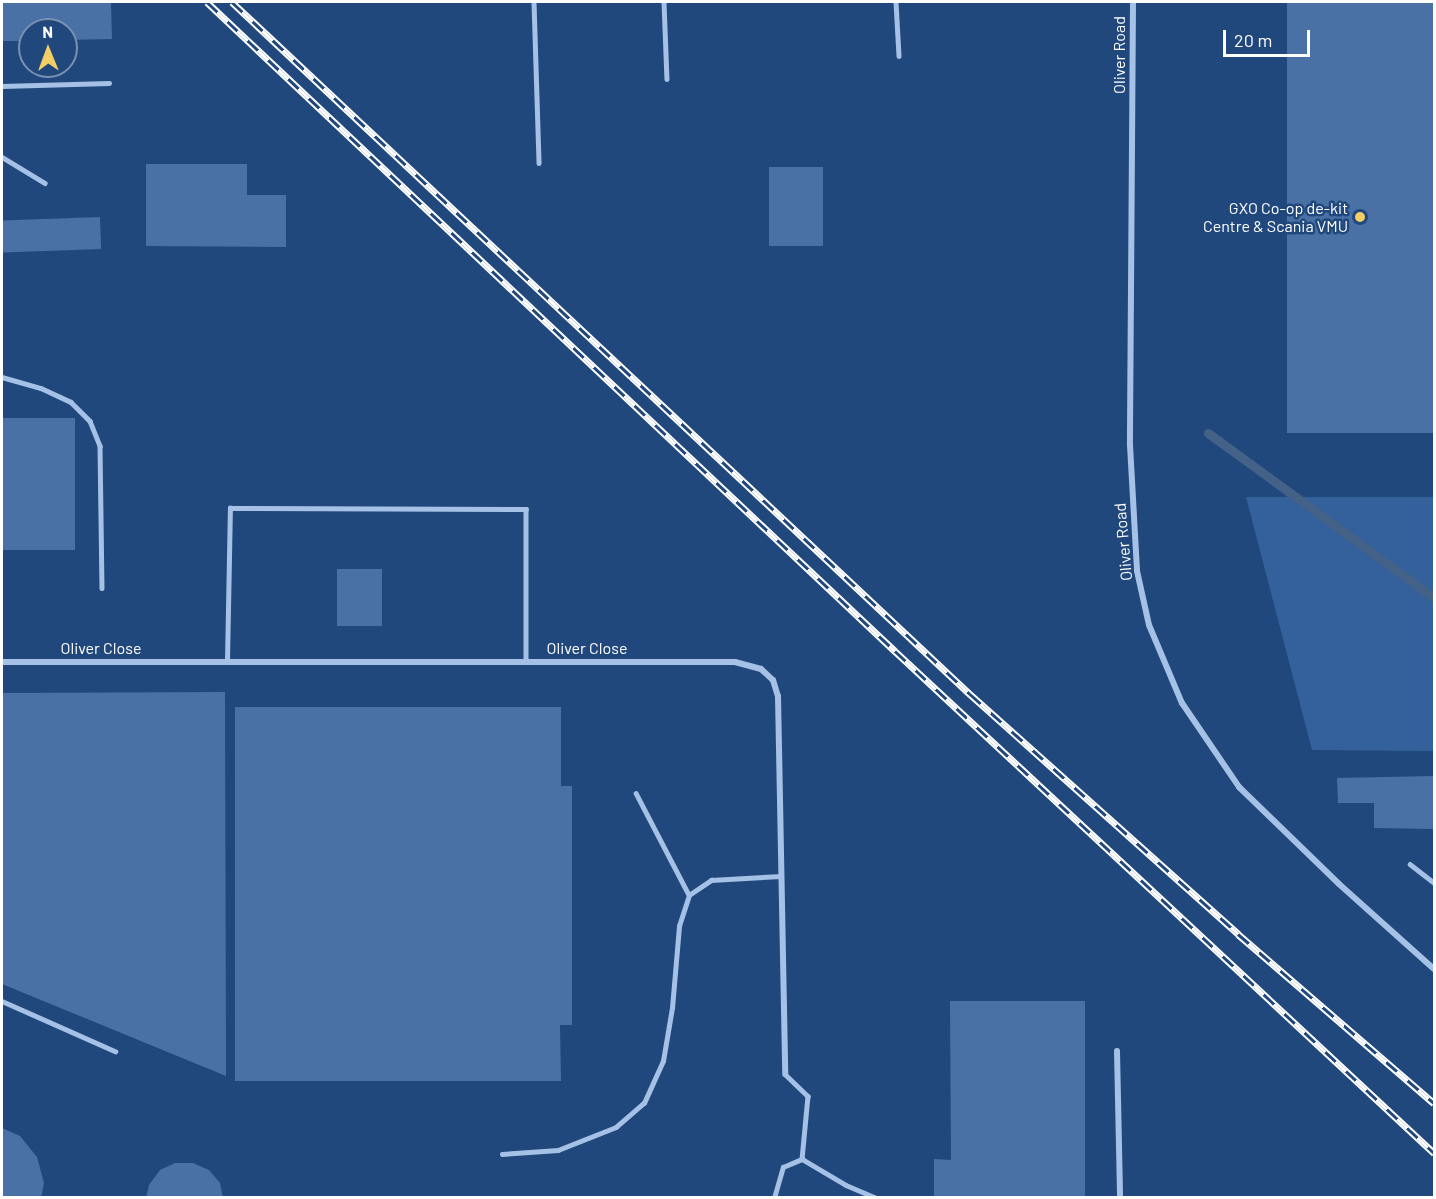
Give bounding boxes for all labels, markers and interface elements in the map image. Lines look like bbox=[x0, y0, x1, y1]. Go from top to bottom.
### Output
street label: Oliver Road bbox=[1109, 16, 1129, 94]
north arrow bbox=[18, 18, 78, 78]
scale bar bbox=[1226, 18, 1313, 56]
text: N bbox=[42, 22, 53, 41]
text: 20 m bbox=[1234, 29, 1272, 51]
place label: GXO Co-op de-kit Centre & Scania VMU bbox=[1203, 198, 1348, 236]
marker: GXO Co-op de-kit Centre & Scania VMU bbox=[1353, 210, 1367, 224]
street label: Oliver Road bbox=[1110, 502, 1136, 582]
street label: Oliver Close bbox=[61, 638, 141, 658]
street label: Oliver Close bbox=[547, 638, 627, 658]

